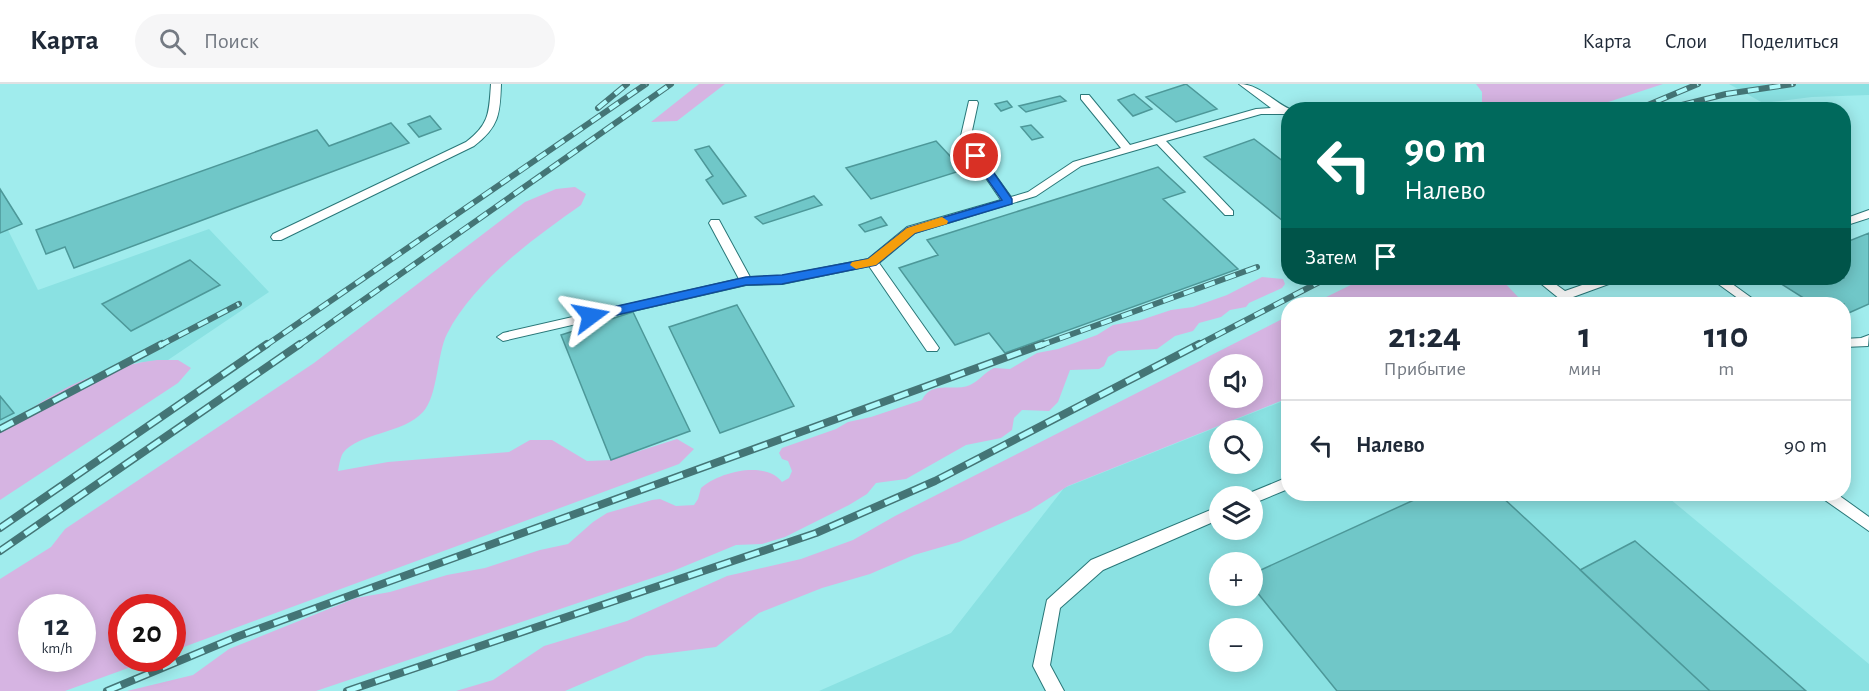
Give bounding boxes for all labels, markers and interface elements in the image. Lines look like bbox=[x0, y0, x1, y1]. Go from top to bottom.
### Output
search box bbox=[135, 14, 555, 68]
icon: search bbox=[156, 25, 189, 58]
text: Карта bbox=[30, 27, 99, 55]
text: Поиск bbox=[204, 30, 259, 52]
text: Карта bbox=[1582, 31, 1632, 52]
text: Слои bbox=[1665, 31, 1707, 52]
text: Поделиться bbox=[1740, 31, 1839, 52]
icon: left bbox=[1305, 126, 1383, 204]
text: 90 m bbox=[1404, 128, 1486, 170]
pin bbox=[950, 130, 1001, 181]
icon: arrive bbox=[959, 139, 992, 172]
text: Налево bbox=[1404, 177, 1486, 204]
icon: arrive bbox=[1369, 240, 1402, 273]
text: Затем bbox=[1305, 246, 1357, 268]
position arrow bbox=[559, 284, 623, 348]
text: 21:24 bbox=[1388, 318, 1461, 354]
text: 1 bbox=[1578, 318, 1591, 354]
text: 110 bbox=[1704, 318, 1749, 354]
map controls bbox=[1209, 354, 1263, 672]
button: sound bbox=[1209, 354, 1263, 408]
text: Прибытие bbox=[1383, 359, 1466, 379]
text: мин bbox=[1568, 359, 1601, 379]
text: m bbox=[1718, 359, 1734, 379]
button: search bbox=[1209, 420, 1263, 474]
icon: left bbox=[1305, 429, 1338, 462]
text: Налево bbox=[1356, 434, 1425, 456]
text: 90 m bbox=[1784, 434, 1827, 456]
button: layers bbox=[1209, 486, 1263, 540]
button: + bbox=[1209, 552, 1263, 606]
speed limit sign: 20 bbox=[108, 594, 186, 672]
text: 12 bbox=[45, 611, 69, 641]
button: − bbox=[1209, 618, 1263, 672]
text: km/h bbox=[42, 641, 72, 656]

